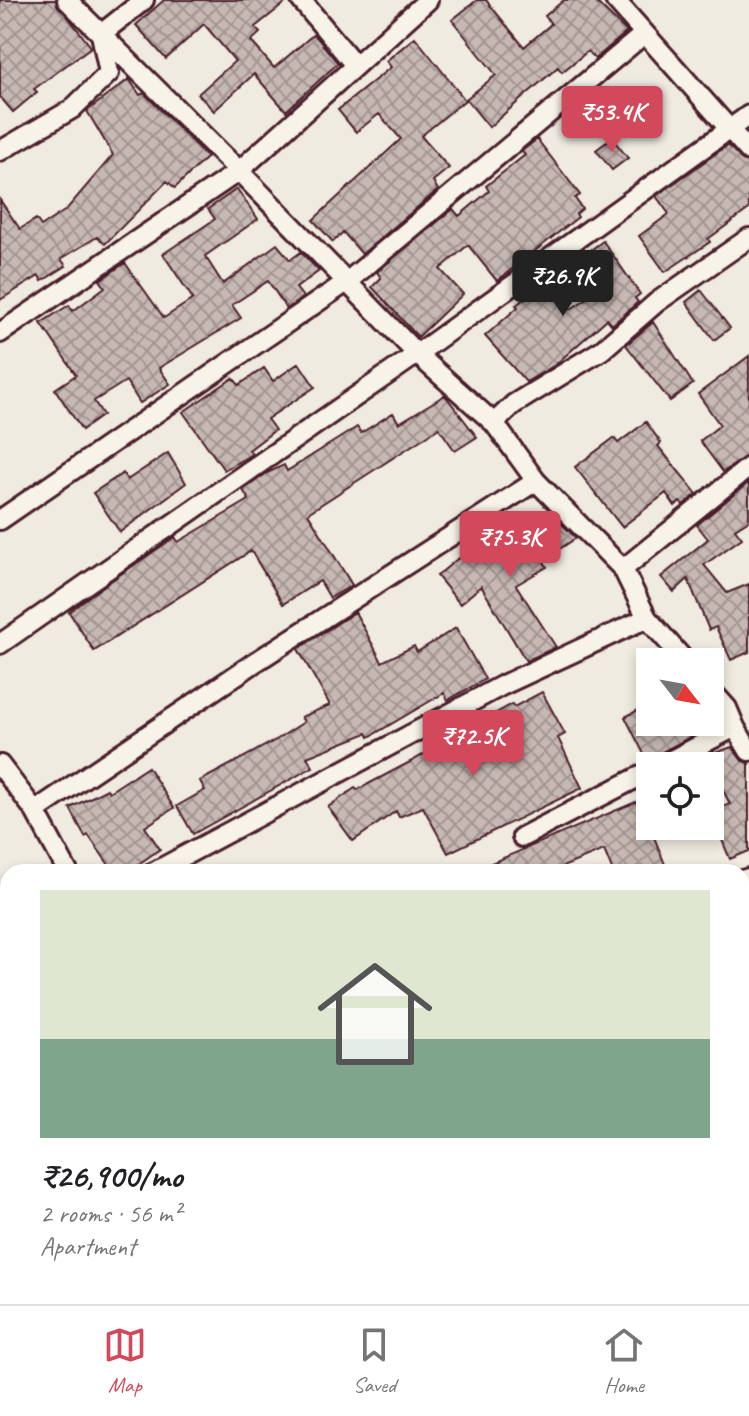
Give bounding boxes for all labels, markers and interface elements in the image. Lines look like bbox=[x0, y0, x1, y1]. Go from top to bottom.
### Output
pin: ₹53.4K bbox=[547, 86, 677, 154]
text: ₹53.4K bbox=[580, 95, 644, 128]
pin: ₹26.9K bbox=[498, 250, 628, 318]
text: ₹26.9K bbox=[530, 259, 596, 292]
pin: ₹75.3K bbox=[445, 511, 575, 579]
text: ₹75.3K bbox=[478, 520, 542, 553]
north arrow bbox=[636, 648, 724, 736]
map controls bbox=[636, 648, 724, 840]
pin: ₹72.5K bbox=[408, 710, 538, 778]
text: ₹72.5K bbox=[441, 719, 505, 752]
button: locate bbox=[636, 752, 724, 840]
icon: home bbox=[303, 942, 447, 1086]
text: ₹26,900/mo bbox=[40, 1154, 182, 1197]
text: 2 rooms · 56 m² bbox=[40, 1197, 181, 1230]
text: Apartment bbox=[40, 1230, 136, 1263]
tab: Map bbox=[103, 1323, 147, 1399]
tab: Saved bbox=[352, 1323, 396, 1399]
tab: Home bbox=[602, 1323, 646, 1399]

